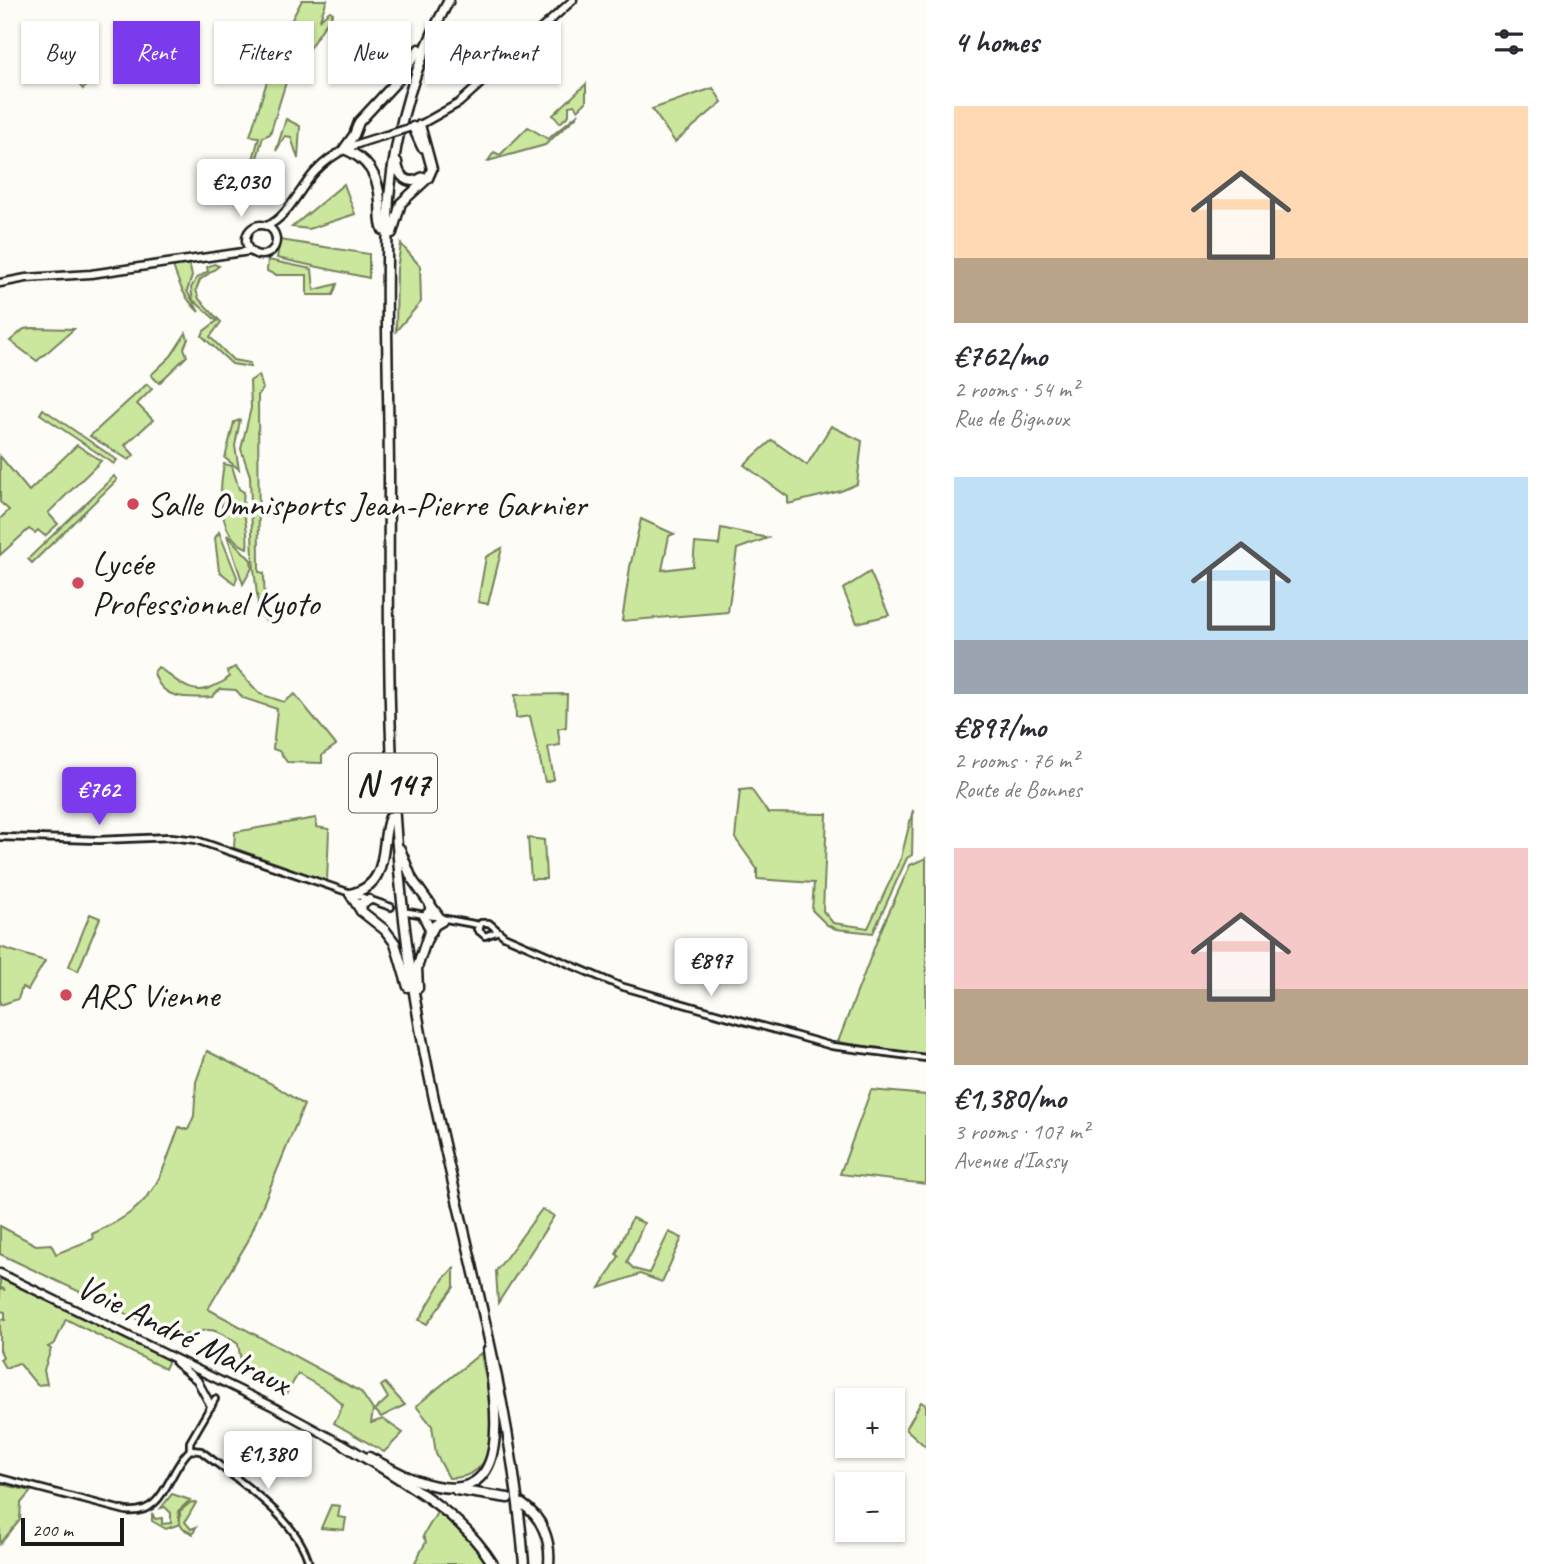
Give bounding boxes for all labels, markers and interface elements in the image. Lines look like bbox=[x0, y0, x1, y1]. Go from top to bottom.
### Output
chip: Buy bbox=[21, 21, 99, 84]
chip: Rent bbox=[113, 21, 200, 84]
chip: Filters bbox=[214, 21, 314, 84]
chip: New bbox=[328, 21, 411, 84]
chip: Apartment bbox=[425, 21, 561, 84]
text: 4 homes bbox=[954, 23, 1039, 61]
icon: filters bbox=[1490, 23, 1528, 61]
icon: home bbox=[1178, 152, 1304, 278]
pin: €2,030 bbox=[184, 160, 298, 219]
text: €2,030 bbox=[213, 167, 269, 196]
text: €762/mo bbox=[954, 337, 1047, 375]
text: 2 rooms · 54 m² bbox=[954, 375, 1078, 404]
text: Rue de Bignoux bbox=[954, 404, 1069, 433]
place label: Salle Omnisports Jean-Pierre Garnier bbox=[147, 482, 589, 527]
marker: Salle Omnisports Jean-Pierre Garnier bbox=[125, 496, 141, 512]
icon: home bbox=[1178, 523, 1304, 649]
place label: Lycée Professionnel Kyoto bbox=[92, 541, 321, 626]
marker: Lycée Professionnel Kyoto bbox=[70, 575, 86, 591]
text: €897/mo bbox=[954, 708, 1046, 746]
text: 2 rooms · 76 m² bbox=[954, 746, 1078, 775]
road number: N 147 bbox=[349, 754, 437, 812]
pin: €762 bbox=[58, 768, 140, 827]
text: €762 bbox=[78, 775, 120, 804]
text: Route de Bonnes bbox=[954, 775, 1082, 804]
icon: home bbox=[1178, 894, 1304, 1020]
pin: €897 bbox=[670, 939, 752, 998]
text: €897 bbox=[690, 946, 732, 975]
place label: ARS Vienne bbox=[80, 973, 222, 1018]
marker: ARS Vienne bbox=[58, 987, 74, 1003]
text: €1,380/mo bbox=[954, 1079, 1066, 1117]
text: 3 rooms · 107 m² bbox=[954, 1117, 1089, 1146]
text: Avenue d'Iassy bbox=[954, 1146, 1067, 1175]
street label: Voie André Malraux bbox=[70, 1263, 301, 1407]
map controls bbox=[835, 1388, 905, 1542]
button: + bbox=[835, 1388, 905, 1458]
pin: €1,380 bbox=[211, 1432, 325, 1491]
text: €1,380 bbox=[240, 1439, 296, 1468]
button: − bbox=[835, 1472, 905, 1542]
scale bar bbox=[21, 1515, 124, 1547]
text: 200 m bbox=[32, 1518, 73, 1542]

